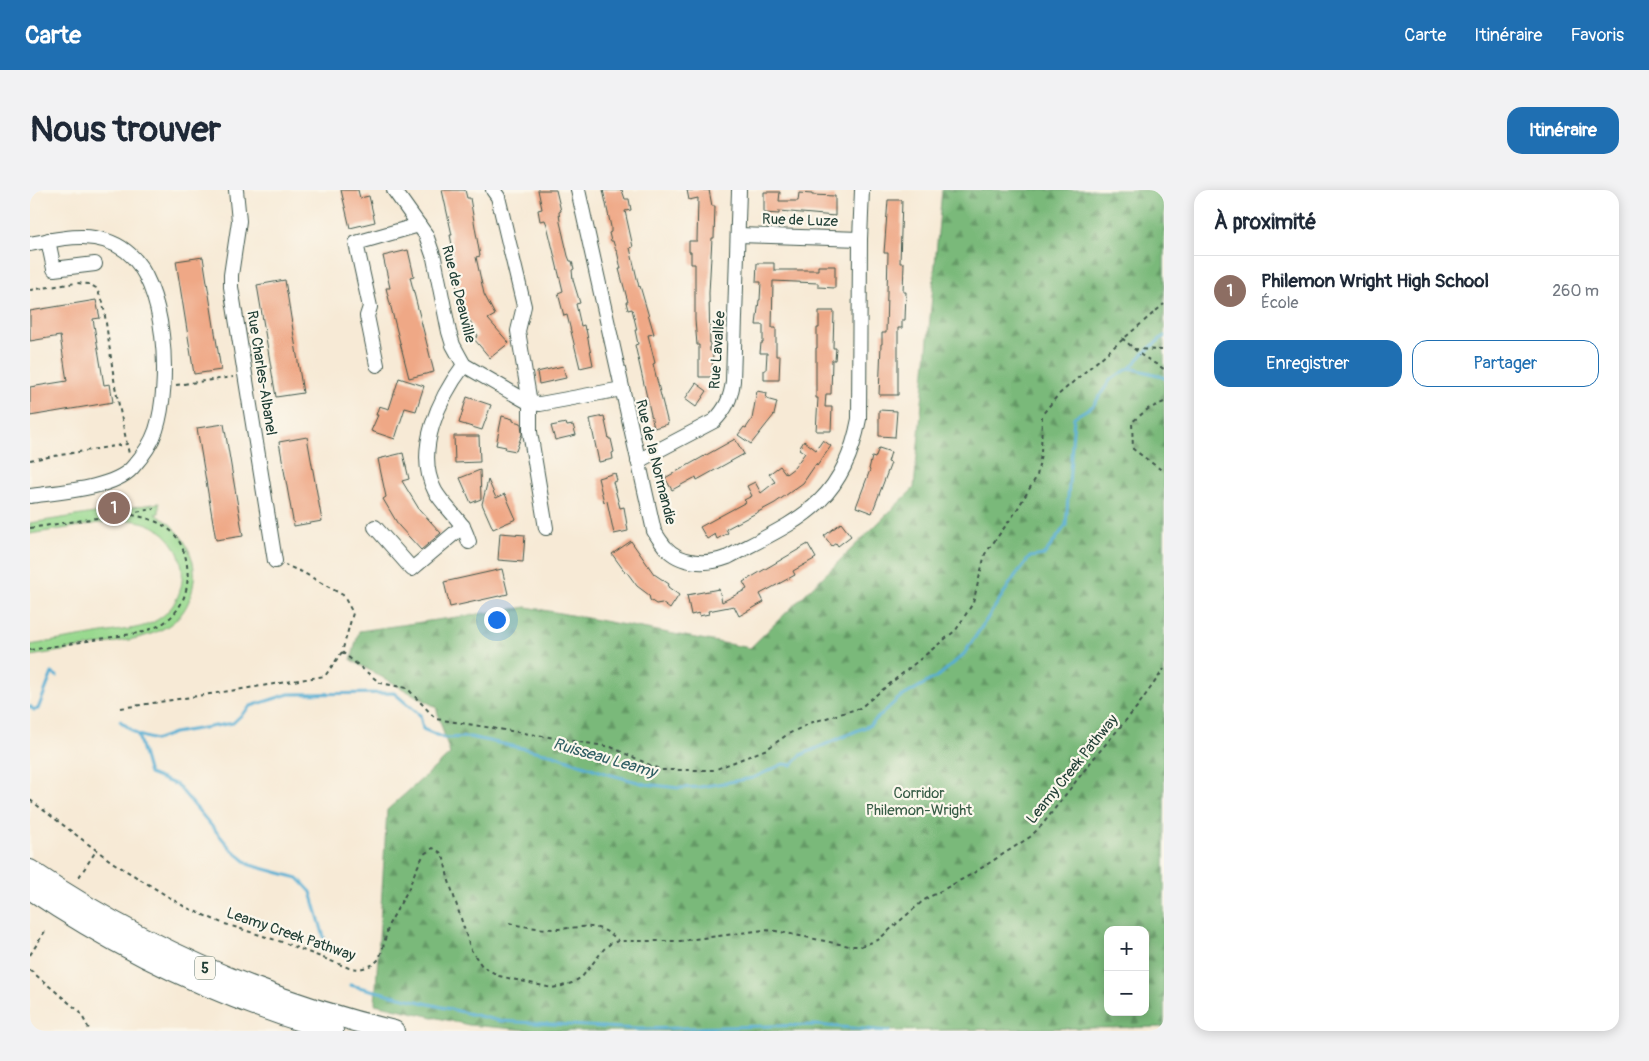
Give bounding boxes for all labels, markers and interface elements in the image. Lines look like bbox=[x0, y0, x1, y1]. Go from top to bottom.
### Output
text: Carte bbox=[25, 21, 81, 50]
text: Carte bbox=[1404, 24, 1446, 47]
text: Itinéraire bbox=[1474, 24, 1542, 47]
text: Favoris bbox=[1570, 24, 1624, 47]
button: Itinéraire bbox=[1507, 107, 1619, 154]
text: Nous trouver bbox=[30, 108, 221, 152]
text: À proximité bbox=[1214, 209, 1317, 236]
street label: Rue de Luze bbox=[762, 210, 839, 231]
street label: Rue de Deauville bbox=[437, 243, 480, 346]
text: Philemon Wright High School bbox=[1261, 269, 1489, 293]
text: 1 bbox=[1227, 281, 1233, 301]
text: 260 m bbox=[1552, 281, 1599, 301]
text: École bbox=[1261, 293, 1298, 313]
street label: Rue Charles-Albanel bbox=[242, 309, 281, 437]
street label: Rue Lavallée bbox=[705, 310, 730, 390]
button: Enregistrer bbox=[1214, 340, 1402, 387]
button: Partager bbox=[1412, 340, 1599, 387]
street label: Rue de la Normandie bbox=[631, 398, 680, 527]
pin: 1 bbox=[98, 489, 130, 527]
your location bbox=[484, 607, 510, 633]
street label: Leamy Creek Pathway bbox=[1022, 710, 1123, 828]
water label: Ruisseau Leamy bbox=[551, 734, 661, 783]
park label: Corridor Philemon-Wright bbox=[866, 784, 973, 820]
street label: Leamy Creek Pathway bbox=[224, 903, 358, 966]
map controls bbox=[1104, 926, 1149, 1016]
button: + bbox=[1104, 926, 1149, 971]
road number: 5 bbox=[195, 956, 215, 980]
button: − bbox=[1104, 971, 1149, 1016]

